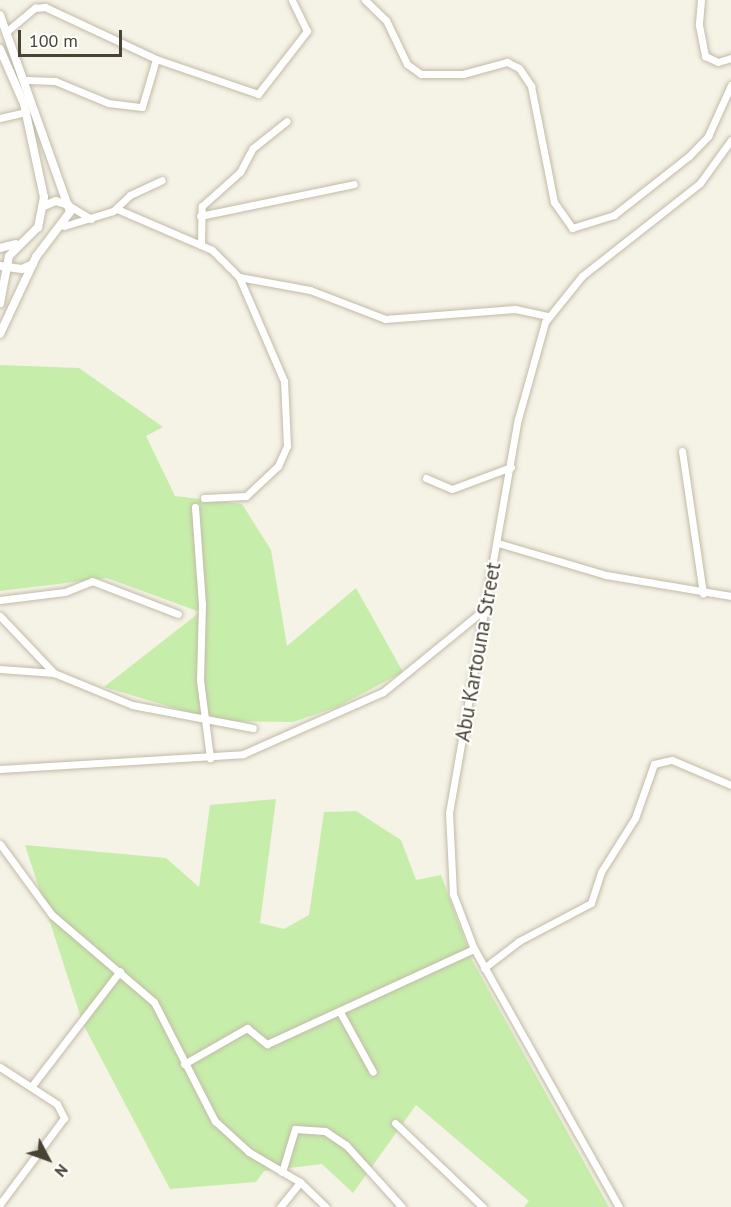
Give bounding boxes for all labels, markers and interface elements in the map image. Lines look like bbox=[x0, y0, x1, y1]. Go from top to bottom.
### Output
scale bar bbox=[21, 18, 124, 56]
text: 100 m bbox=[29, 29, 78, 52]
street label: Abu Kartouna Street bbox=[450, 560, 506, 744]
north arrow bbox=[18, 1129, 78, 1189]
text: N bbox=[51, 1160, 73, 1181]

